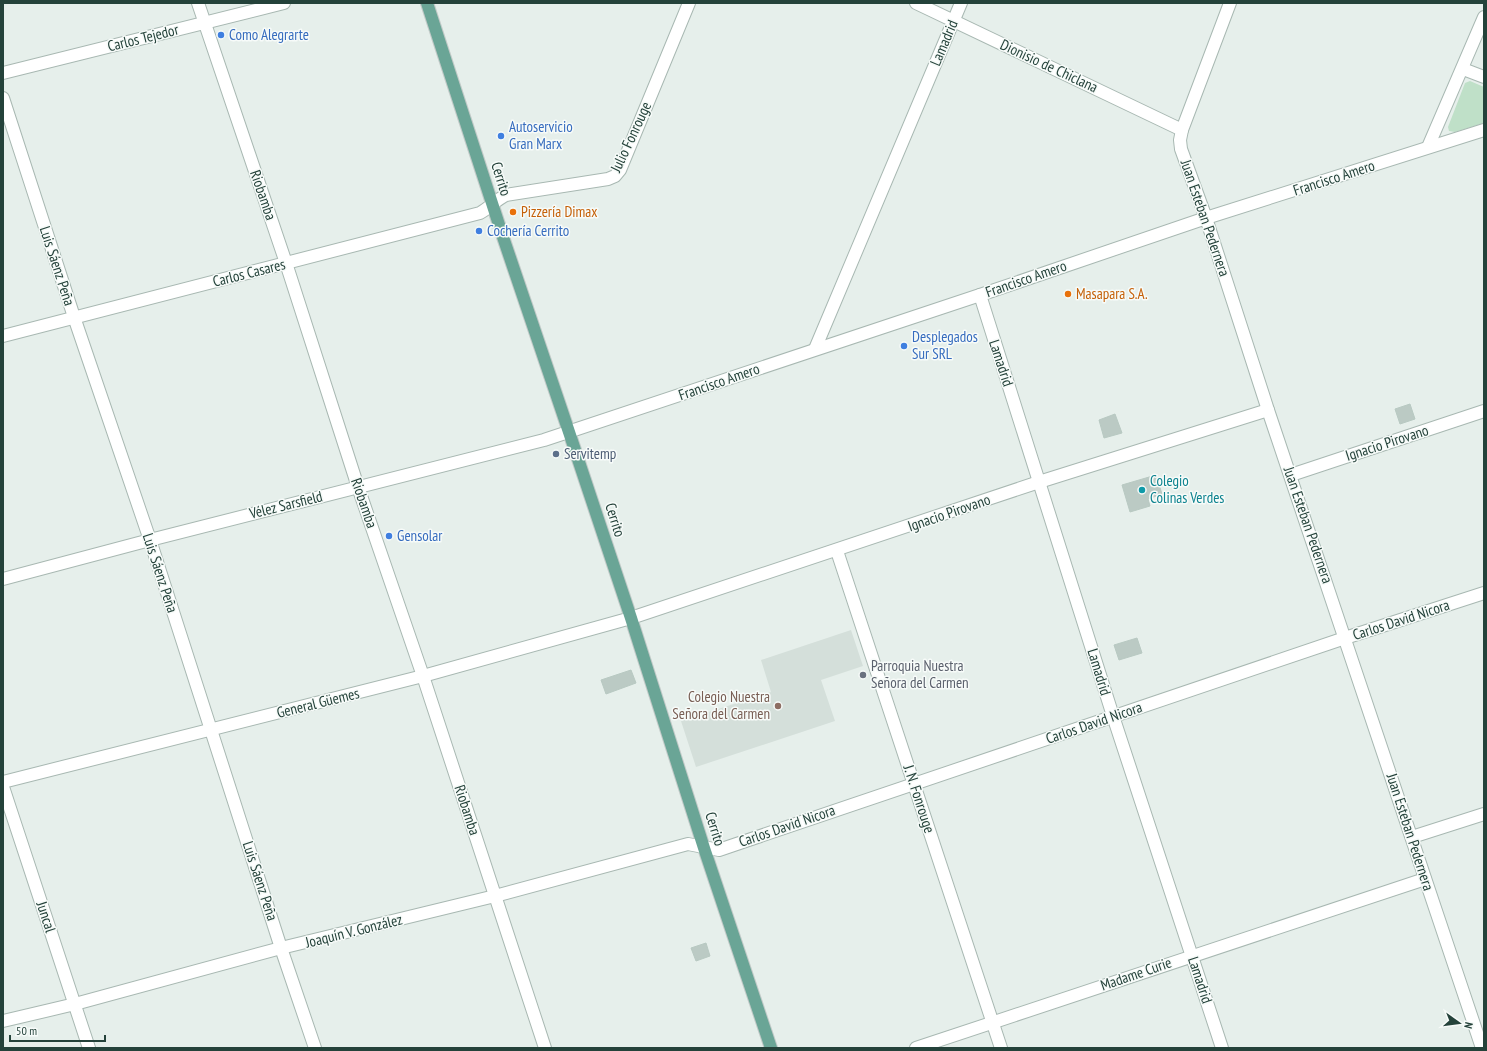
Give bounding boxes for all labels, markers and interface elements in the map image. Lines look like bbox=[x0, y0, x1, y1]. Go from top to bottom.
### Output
street label: Lamadrid bbox=[925, 17, 962, 69]
street label: Carlos Tejedor bbox=[105, 19, 181, 56]
place label: Como Alegrarte bbox=[229, 25, 309, 44]
marker: Como Alegrarte bbox=[216, 30, 226, 40]
street label: Dionisio de Chiclana bbox=[997, 35, 1101, 96]
street label: Julio Fonrouge bbox=[606, 99, 655, 176]
place label: Autoservicio Gran Marx bbox=[509, 117, 573, 153]
marker: Autoservicio Gran Marx bbox=[496, 131, 506, 141]
street label: Francisco Amero bbox=[1291, 155, 1377, 200]
street label: Juan Esteban Pedernera bbox=[1176, 156, 1234, 279]
street label: Cerrito bbox=[487, 159, 516, 198]
street label: Riobamba bbox=[246, 167, 281, 222]
place label: Pizzería Dimax bbox=[521, 202, 597, 221]
marker: Pizzería Dimax bbox=[508, 207, 518, 217]
place label: Cochería Cerrito bbox=[487, 221, 569, 240]
street label: Luis Sáenz Peña bbox=[36, 224, 79, 308]
marker: Cochería Cerrito bbox=[474, 226, 484, 236]
street label: Carlos Casares bbox=[211, 254, 287, 291]
street label: Francisco Amero bbox=[983, 256, 1069, 301]
place label: Masapara S.A. bbox=[1076, 284, 1148, 303]
marker: Masapara S.A. bbox=[1063, 289, 1073, 299]
place label: Desplegados Sur SRL bbox=[912, 327, 978, 363]
street label: Lamadrid bbox=[985, 337, 1018, 389]
marker: Desplegados Sur SRL bbox=[899, 341, 909, 351]
street label: Francisco Amero bbox=[676, 359, 762, 404]
street label: Ignacio Pirovano bbox=[1343, 420, 1431, 465]
place label: Servitemp bbox=[564, 444, 616, 463]
marker: Servitemp bbox=[551, 449, 561, 459]
street label: Juan Esteban Pedernera bbox=[1279, 463, 1337, 586]
place label: Colegio Colinas Verdes bbox=[1150, 471, 1224, 507]
street label: Riobamba bbox=[347, 475, 382, 530]
marker: Colegio Colinas Verdes bbox=[1137, 485, 1147, 495]
street label: Vélez Sarsfield bbox=[246, 486, 324, 523]
street label: Ignacio Pirovano bbox=[905, 490, 993, 536]
street label: Cerrito bbox=[601, 500, 630, 539]
place label: Gensolar bbox=[397, 526, 443, 545]
street label: Luis Sáenz Peña bbox=[139, 531, 182, 615]
marker: Gensolar bbox=[384, 531, 394, 541]
street label: Carlos David Nicora bbox=[1350, 595, 1452, 644]
street label: Lamadrid bbox=[1083, 646, 1116, 698]
place label: Parroquia Nuestra Señora del Carmen bbox=[871, 656, 969, 692]
marker: Parroquia Nuestra Señora del Carmen bbox=[858, 670, 868, 680]
street label: General Güemes bbox=[275, 683, 361, 722]
place label: Colegio Nuestra Señora del Carmen bbox=[672, 687, 770, 723]
street label: Carlos David Nicora bbox=[1043, 697, 1145, 748]
marker: Colegio Nuestra Señora del Carmen bbox=[773, 701, 783, 711]
street label: J. N. Fonrouge bbox=[899, 761, 939, 835]
street label: Juan Esteban Pedernera bbox=[1382, 770, 1438, 893]
street label: Riobamba bbox=[450, 782, 485, 837]
street label: Carlos David Nicora bbox=[736, 800, 838, 851]
street label: Cerrito bbox=[701, 809, 730, 848]
street label: Luis Sáenz Peña bbox=[239, 839, 282, 923]
street label: Juncal bbox=[32, 898, 61, 935]
street label: Joaquín V. González bbox=[302, 909, 404, 952]
street label: Madame Curie bbox=[1098, 953, 1174, 995]
street label: Lamadrid bbox=[1184, 954, 1217, 1006]
north arrow bbox=[1439, 1003, 1479, 1043]
scale bar bbox=[10, 1017, 105, 1043]
text: N bbox=[1461, 1021, 1476, 1030]
text: 50 m bbox=[16, 1023, 37, 1038]

